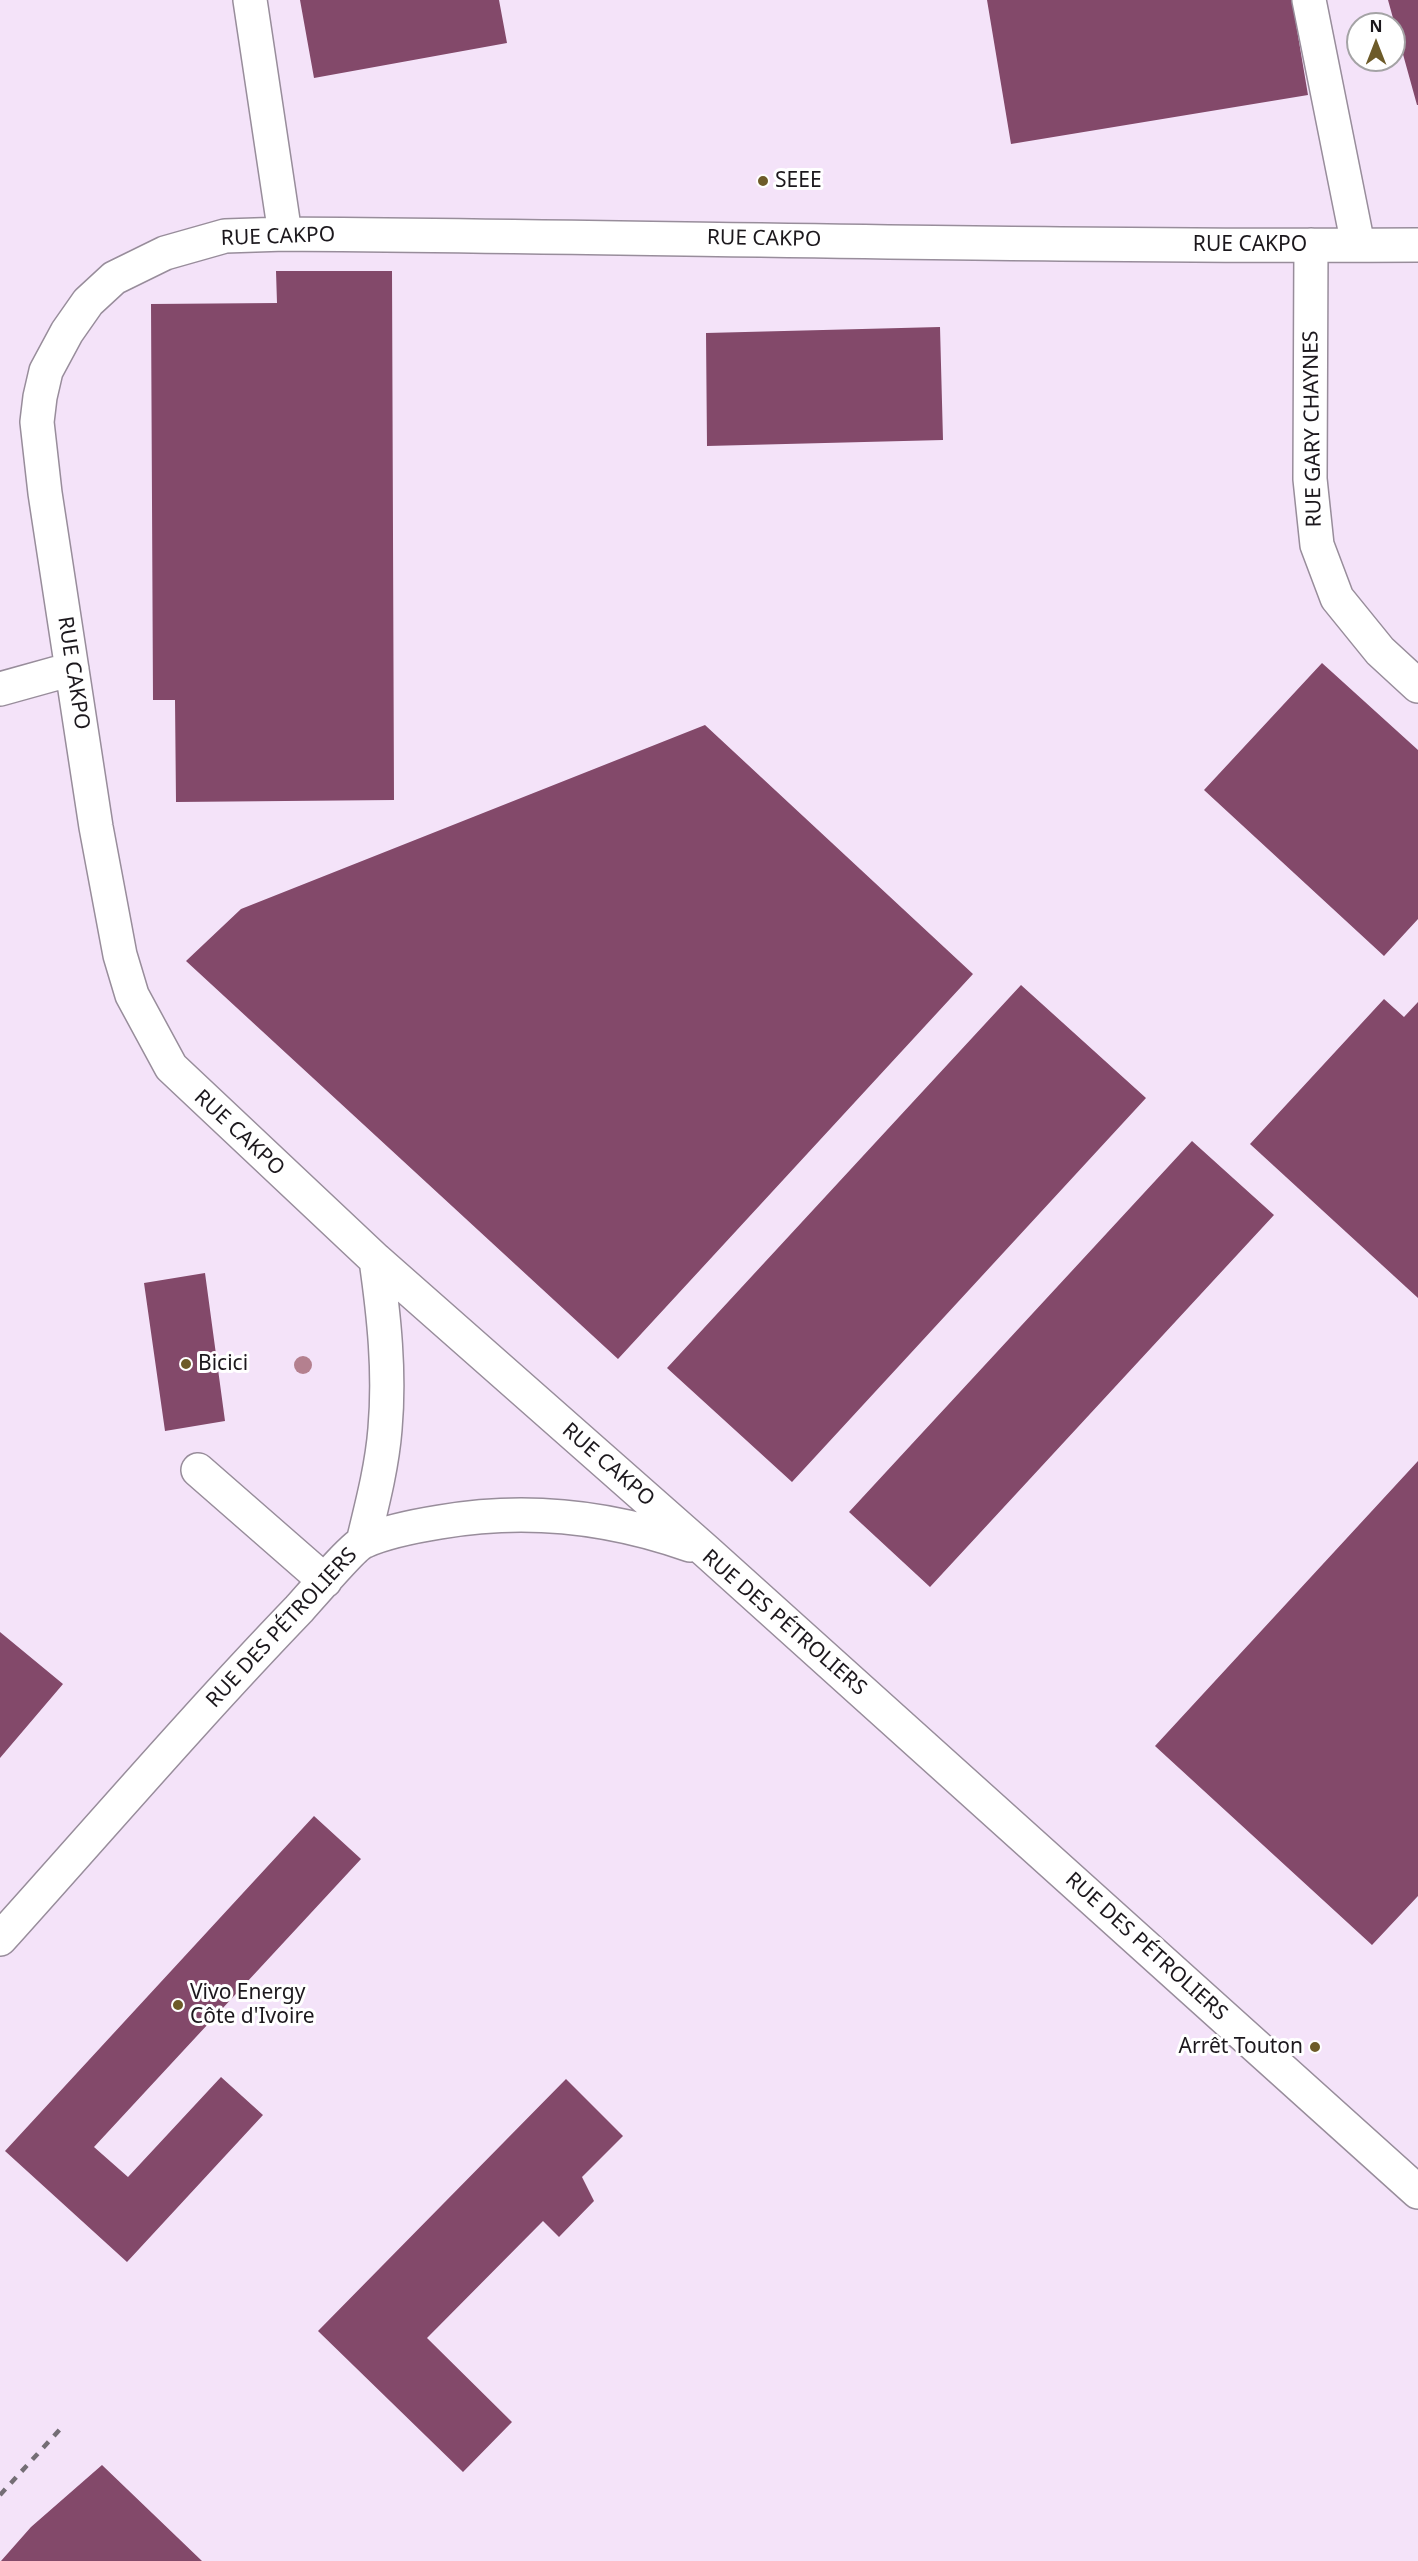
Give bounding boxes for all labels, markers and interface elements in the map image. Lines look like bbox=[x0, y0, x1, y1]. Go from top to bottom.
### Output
north arrow bbox=[1346, 12, 1406, 72]
text: N bbox=[1369, 15, 1383, 37]
place label: SEEE bbox=[775, 168, 822, 194]
marker: SEEE bbox=[756, 174, 770, 188]
street label: RUE CAKPO bbox=[220, 222, 336, 252]
street label: RUE CAKPO bbox=[707, 225, 821, 253]
street label: RUE CAKPO bbox=[1193, 232, 1307, 258]
street label: RUE GARY CHAYNES bbox=[1299, 330, 1327, 528]
street label: RUE CAKPO bbox=[52, 615, 94, 731]
street label: RUE CAKPO bbox=[189, 1085, 289, 1181]
place label: Bicici bbox=[198, 1351, 248, 1377]
marker: Bicici bbox=[179, 1357, 193, 1371]
street label: RUE CAKPO bbox=[557, 1418, 659, 1512]
street label: RUE DES PÉTROLIERS bbox=[201, 1543, 363, 1713]
street label: RUE DES PÉTROLIERS bbox=[697, 1545, 871, 1701]
street label: RUE DES PÉTROLIERS bbox=[1060, 1868, 1232, 2026]
place label: Vivo Energy Côte d'Ivoire bbox=[190, 1980, 315, 2030]
marker: Vivo Energy Côte d'Ivoire bbox=[171, 1998, 185, 2012]
place label: Arrêt Touton bbox=[1179, 2034, 1303, 2060]
marker: Arrêt Touton bbox=[1308, 2040, 1322, 2054]

